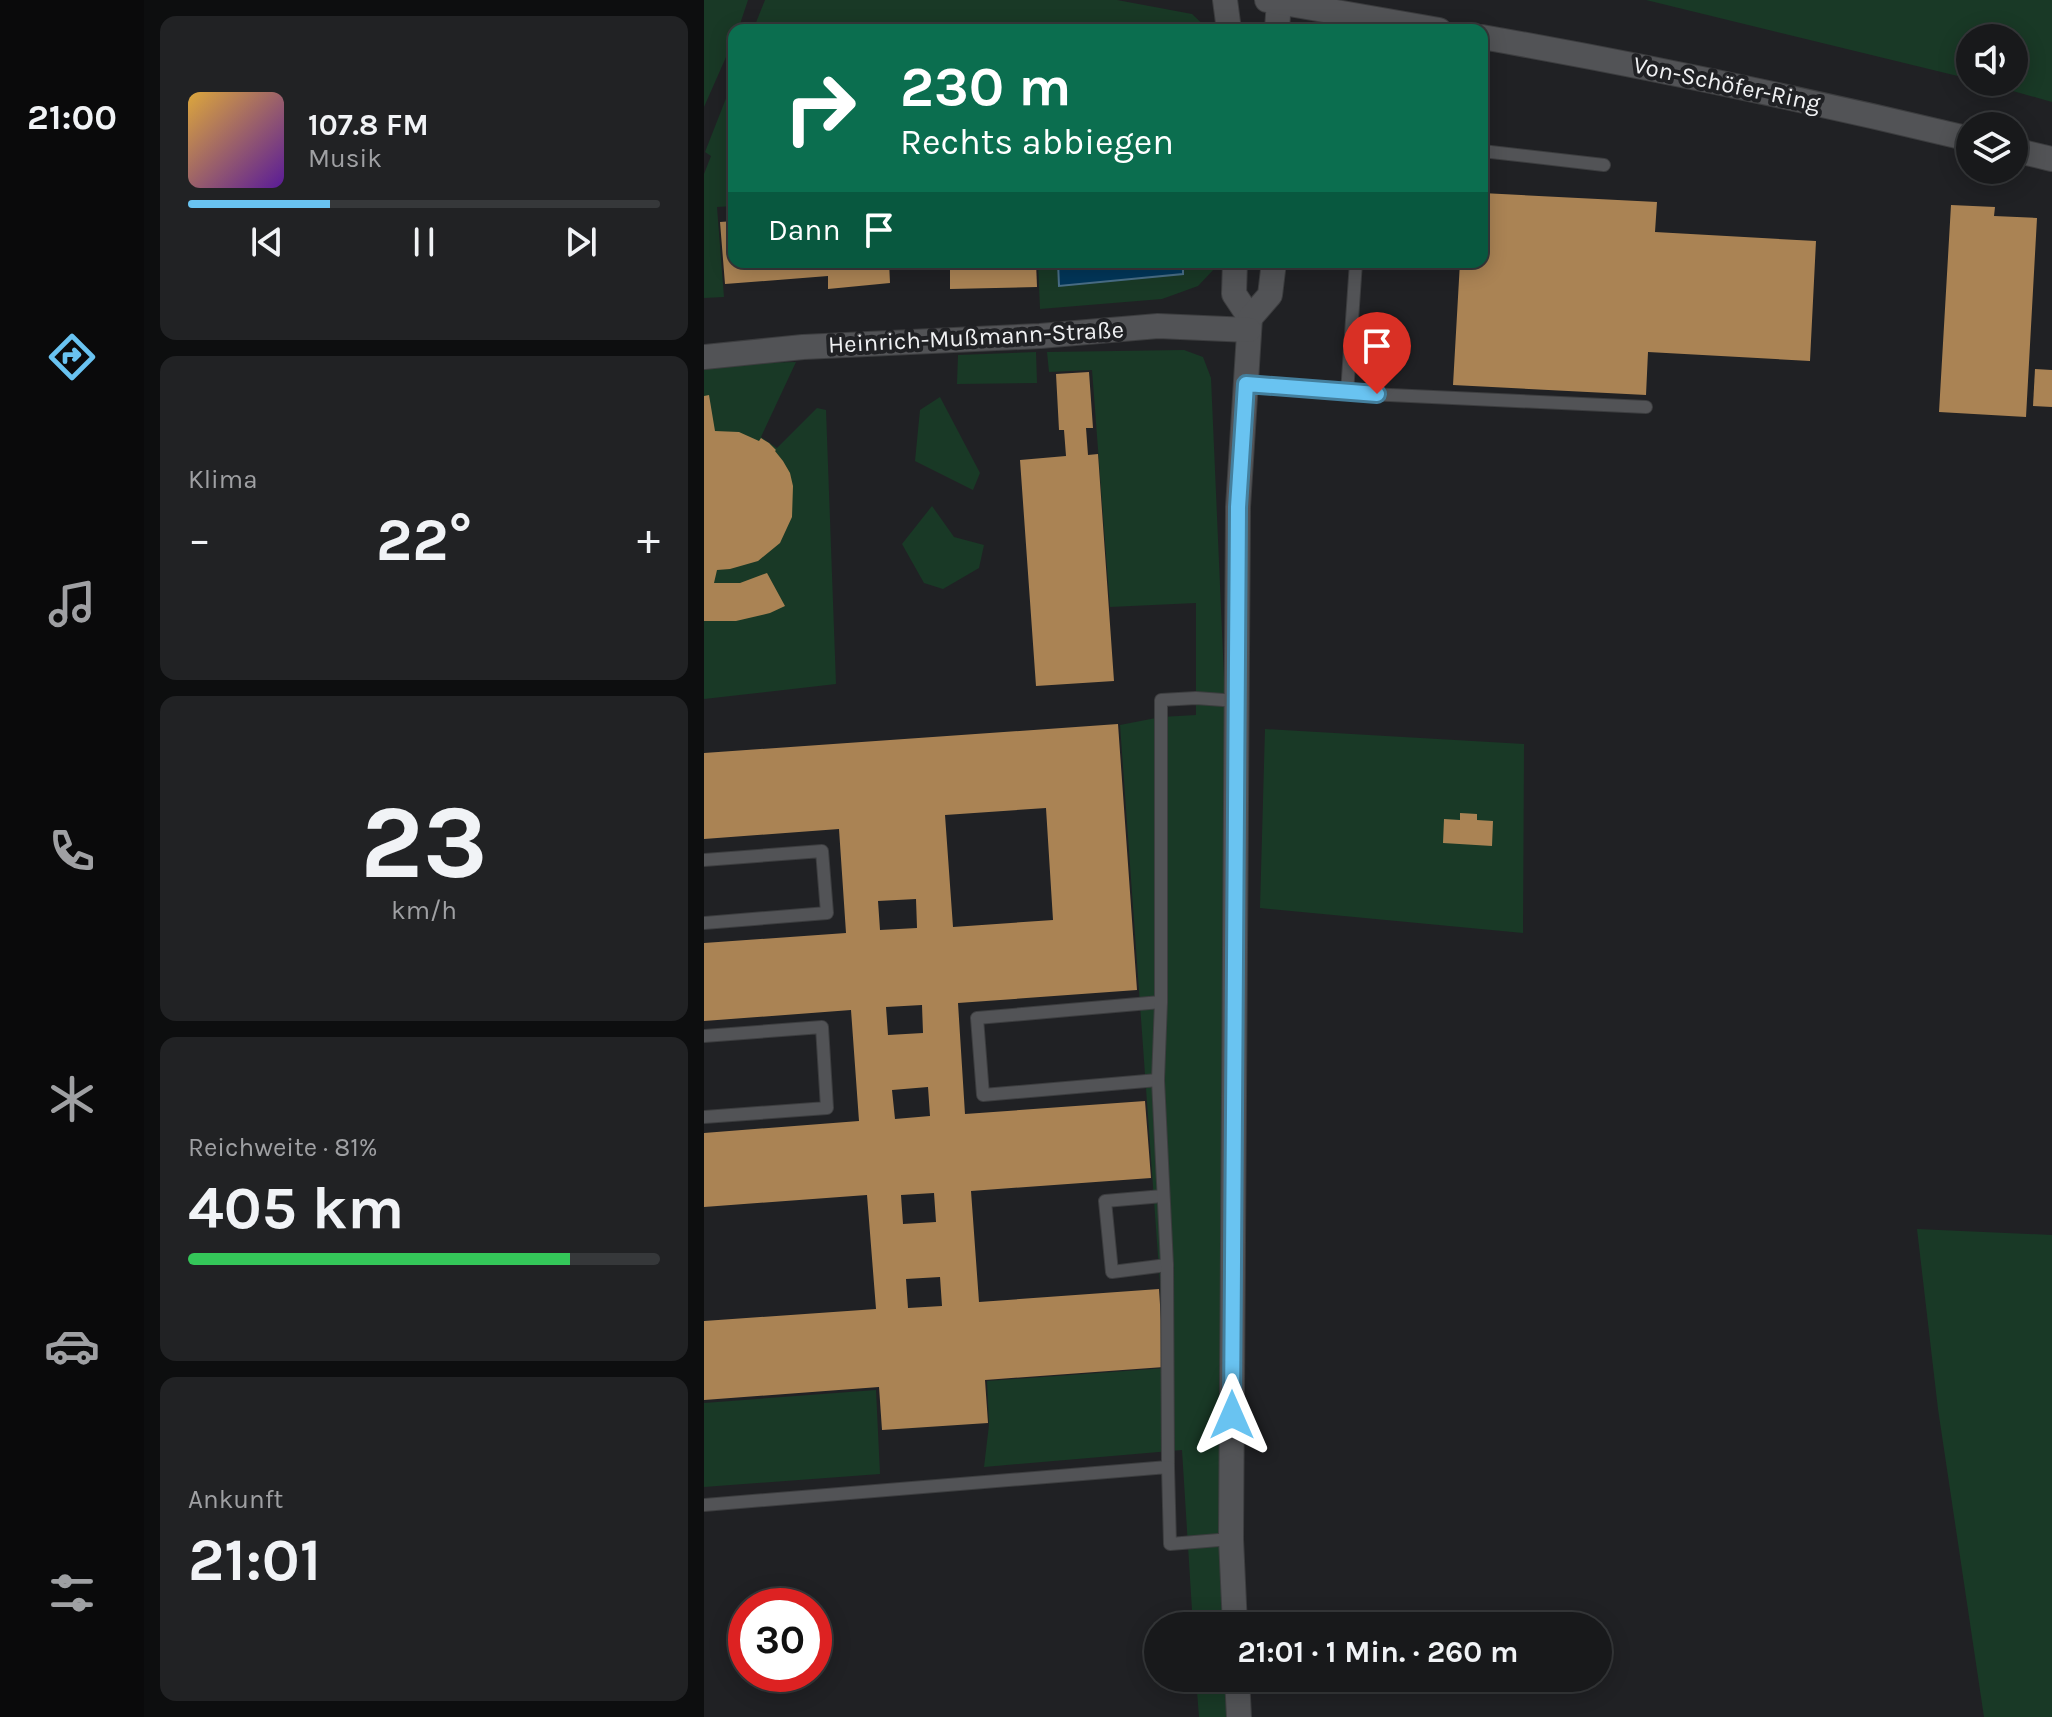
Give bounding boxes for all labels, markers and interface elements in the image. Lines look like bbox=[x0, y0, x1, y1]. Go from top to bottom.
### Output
map controls bbox=[1956, 24, 2028, 184]
button: sound bbox=[1956, 24, 2028, 96]
street label: Von-Schöfer-Ring bbox=[1631, 50, 1824, 118]
text: 230 m bbox=[900, 54, 1071, 119]
icon: right bbox=[768, 56, 872, 160]
text: 21:00 bbox=[27, 96, 117, 138]
text: 107.8 FM bbox=[308, 107, 429, 143]
button: layers bbox=[1956, 112, 2028, 184]
text: Rechts abbiegen bbox=[900, 121, 1174, 163]
text: Musik bbox=[308, 143, 382, 174]
icon: arrive bbox=[857, 208, 901, 252]
text: Dann bbox=[768, 212, 841, 248]
icon: previous bbox=[245, 220, 289, 264]
icon: pause bbox=[402, 220, 446, 264]
icon: next bbox=[559, 220, 603, 264]
pin bbox=[1343, 312, 1411, 394]
street label: Heinrich-Mußmann-Straße bbox=[827, 315, 1125, 359]
icon: arrive bbox=[1355, 324, 1399, 368]
icon: directions bbox=[44, 329, 100, 385]
text: Klima bbox=[188, 464, 257, 495]
text: 22° bbox=[376, 505, 472, 575]
text: − bbox=[188, 514, 211, 565]
text: + bbox=[637, 514, 660, 565]
icon: music bbox=[44, 576, 100, 632]
text: 23 bbox=[360, 782, 488, 903]
icon: phone bbox=[44, 823, 100, 879]
text: km/h bbox=[391, 895, 457, 926]
icon: climate bbox=[44, 1071, 100, 1127]
text: Reichweite · 81% bbox=[188, 1132, 378, 1163]
text: 405 km bbox=[188, 1173, 404, 1243]
icon: car bbox=[44, 1318, 100, 1374]
position arrow bbox=[1190, 1373, 1274, 1457]
text: Ankunft bbox=[188, 1484, 283, 1515]
text: 21:01 bbox=[188, 1525, 321, 1595]
icon: filters bbox=[44, 1565, 100, 1621]
speed limit sign: 30 bbox=[728, 1588, 832, 1692]
text: 21:01 · 1 Min. · 260 m bbox=[1238, 1634, 1518, 1670]

